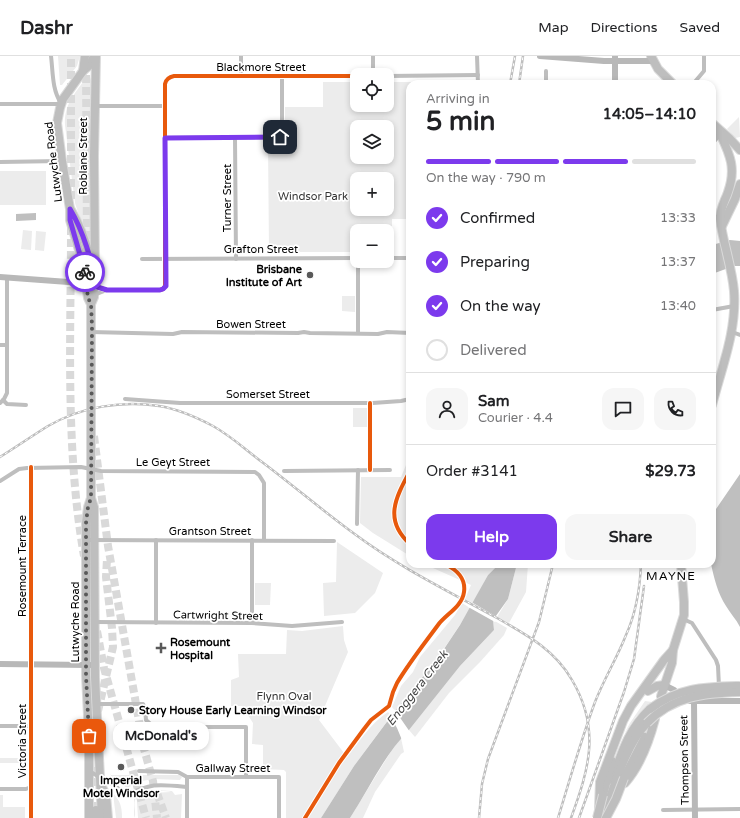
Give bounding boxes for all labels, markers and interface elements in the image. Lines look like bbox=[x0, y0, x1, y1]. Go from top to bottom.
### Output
text: Dashr bbox=[20, 17, 73, 39]
text: Map bbox=[538, 19, 569, 36]
text: Directions bbox=[591, 19, 658, 36]
text: Saved bbox=[680, 19, 720, 36]
street label: Blackmore Street bbox=[216, 61, 306, 74]
map controls bbox=[350, 68, 394, 268]
button: locate bbox=[350, 68, 394, 112]
text: Arriving in bbox=[426, 91, 490, 107]
text: 14:05–14:10 bbox=[603, 105, 696, 123]
text: 5 min bbox=[426, 106, 495, 137]
street label: Roblane Street bbox=[77, 117, 90, 195]
pin bbox=[263, 120, 297, 154]
button: layers bbox=[350, 120, 394, 164]
street label: Lutwyche Road bbox=[42, 121, 65, 203]
icon: home bbox=[269, 126, 291, 148]
street label: Turner Street bbox=[221, 164, 234, 232]
text: On the way · 790 m bbox=[426, 170, 546, 186]
button: + bbox=[350, 172, 394, 216]
park label: Windsor Park bbox=[278, 190, 348, 203]
icon: check bbox=[426, 207, 448, 229]
text: Confirmed bbox=[460, 209, 535, 227]
text: 13:33 bbox=[660, 210, 696, 226]
button: − bbox=[350, 224, 394, 268]
street label: Grafton Street bbox=[224, 243, 298, 256]
icon: check bbox=[426, 251, 448, 273]
courier bbox=[65, 252, 105, 292]
text: Preparing bbox=[460, 253, 530, 271]
text: 13:37 bbox=[660, 254, 696, 270]
icon: bike bbox=[74, 261, 96, 283]
place label: Brisbane Institute of Art bbox=[226, 263, 303, 289]
marker: Brisbane Institute of Art bbox=[305, 270, 315, 280]
icon: check bbox=[426, 295, 448, 317]
text: On the way bbox=[460, 297, 540, 315]
text: 13:40 bbox=[660, 298, 696, 314]
street label: Bowen Street bbox=[216, 318, 286, 331]
text: Delivered bbox=[460, 341, 527, 359]
street label: Somerset Street bbox=[226, 388, 310, 401]
button: person bbox=[426, 388, 468, 430]
button: chat bbox=[602, 388, 644, 430]
button: phone bbox=[654, 388, 696, 430]
text: Sam bbox=[478, 392, 509, 410]
text: Courier · 4.4 bbox=[478, 410, 553, 426]
street label: Le Geyt Street bbox=[136, 456, 210, 469]
text: Order #3141 bbox=[426, 462, 518, 480]
text: $29.73 bbox=[645, 462, 696, 480]
button: Help bbox=[426, 514, 557, 560]
button: Share bbox=[565, 514, 696, 560]
street label: Rosemount Terrace bbox=[16, 515, 29, 617]
street label: Grantson Street bbox=[169, 525, 251, 538]
district label: MAYNE bbox=[646, 569, 696, 583]
street label: Lutwyche Road bbox=[69, 581, 82, 663]
street label: Cartwright Street bbox=[173, 608, 263, 623]
place label: Rosemount Hospital bbox=[170, 636, 231, 663]
marker: Rosemount Hospital bbox=[155, 642, 167, 654]
water label: Enoggera Creek bbox=[383, 647, 452, 728]
park label: Flynn Oval bbox=[256, 690, 312, 703]
street label: Victoria Street bbox=[16, 704, 29, 778]
place label: Story House Early Learning Windsor bbox=[139, 704, 327, 718]
marker: Story House Early Learning Windsor bbox=[126, 705, 136, 715]
street label: Thompson Street bbox=[677, 715, 692, 805]
pin bbox=[72, 719, 106, 753]
callout: McDonald's bbox=[113, 722, 209, 750]
icon: bag bbox=[78, 725, 100, 747]
text: McDonald's bbox=[125, 728, 197, 744]
marker: Imperial Motel Windsor bbox=[116, 762, 126, 772]
street label: Gallway Street bbox=[196, 762, 270, 775]
place label: Imperial Motel Windsor bbox=[83, 774, 160, 800]

